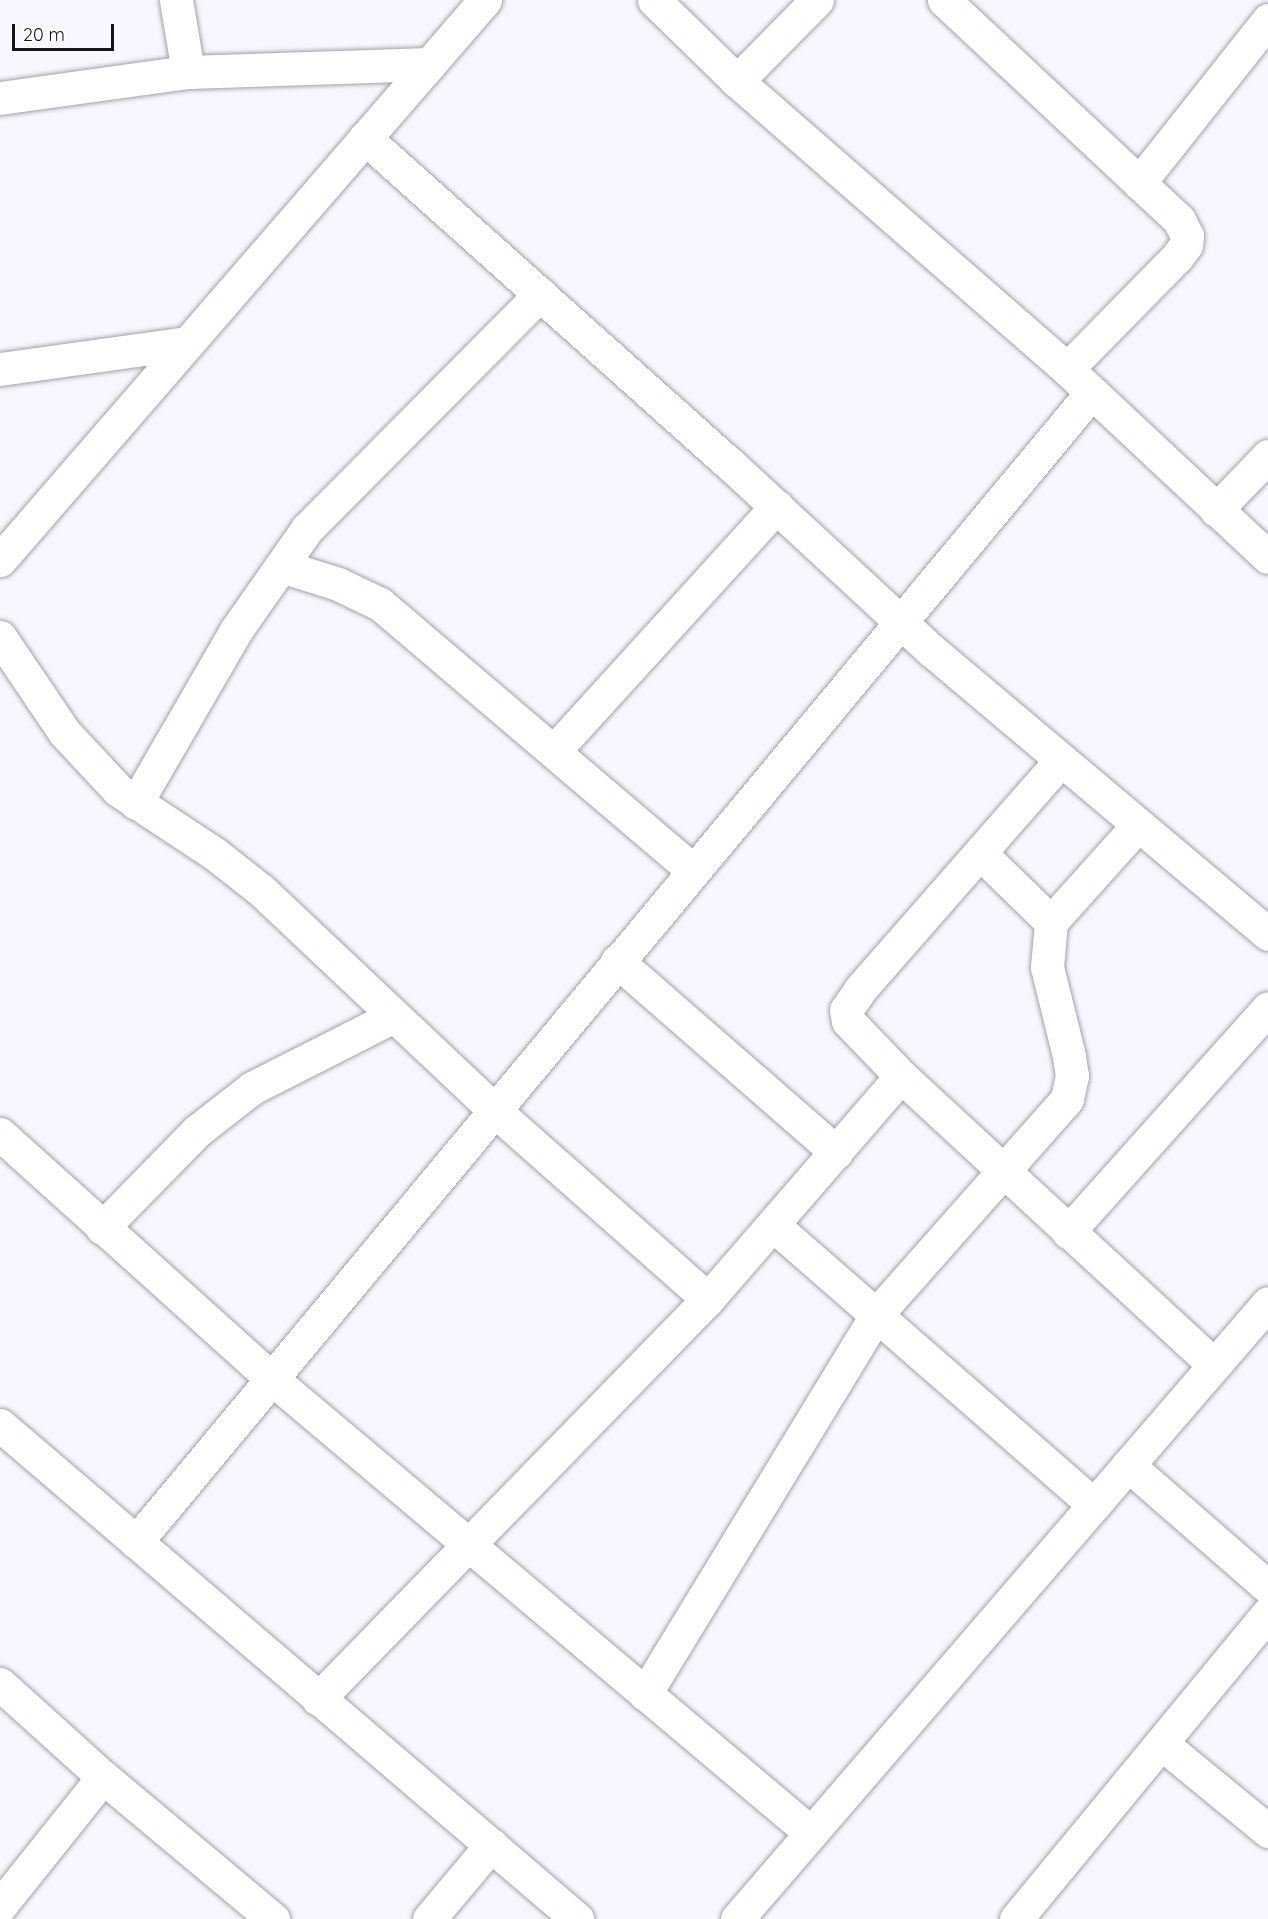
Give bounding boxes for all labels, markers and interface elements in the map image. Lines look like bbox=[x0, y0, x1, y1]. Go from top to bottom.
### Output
scale bar bbox=[15, 12, 117, 50]
text: 20 m bbox=[23, 23, 65, 46]

